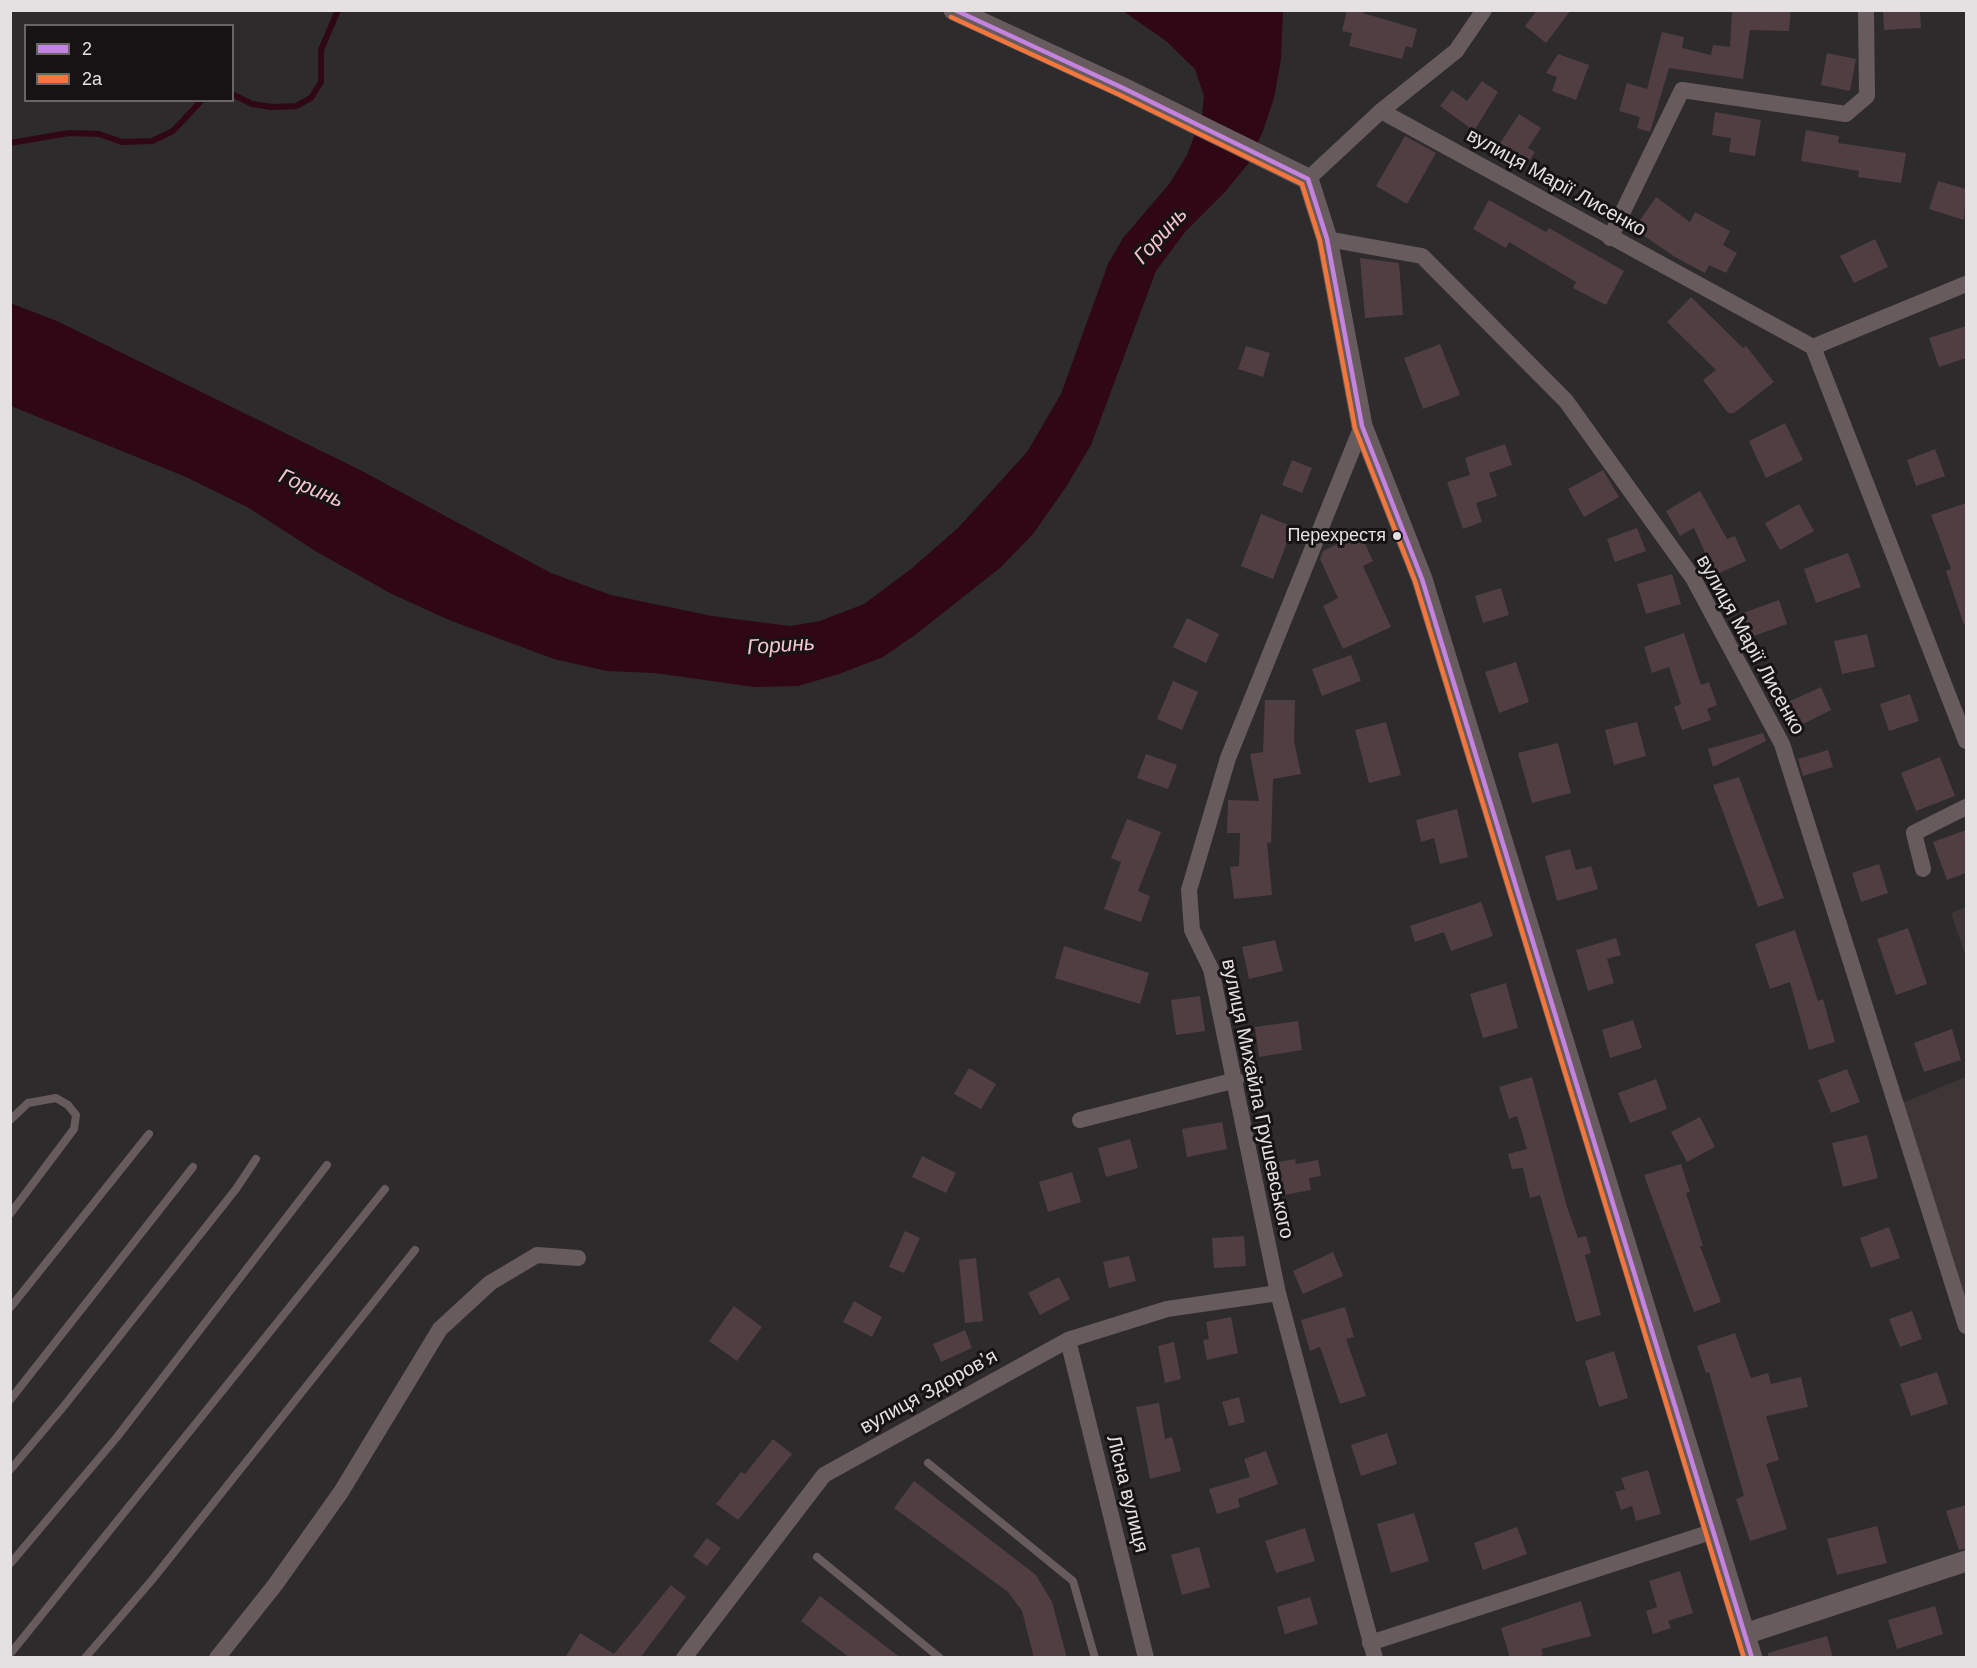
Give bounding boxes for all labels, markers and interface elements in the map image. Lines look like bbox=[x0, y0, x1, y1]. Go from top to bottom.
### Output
legend bbox=[24, 24, 234, 102]
text: 2 bbox=[82, 39, 92, 59]
text: 2а bbox=[82, 69, 102, 89]
street label: вулиця Марії Лисенко bbox=[1462, 124, 1650, 242]
water label: Горинь bbox=[1129, 202, 1193, 270]
water label: Горинь bbox=[275, 464, 347, 514]
place label: Перехрестя bbox=[1287, 525, 1386, 547]
marker: Перехрестя bbox=[1391, 530, 1403, 542]
street label: вулиця Марії Лисенко bbox=[1691, 551, 1809, 739]
water label: Горинь bbox=[746, 631, 816, 661]
street label: вулиця Михайла Грушевського bbox=[1216, 957, 1298, 1241]
street label: вулиця Здоровʼя bbox=[856, 1344, 1002, 1440]
street label: Лісна вулиця bbox=[1101, 1433, 1153, 1555]

